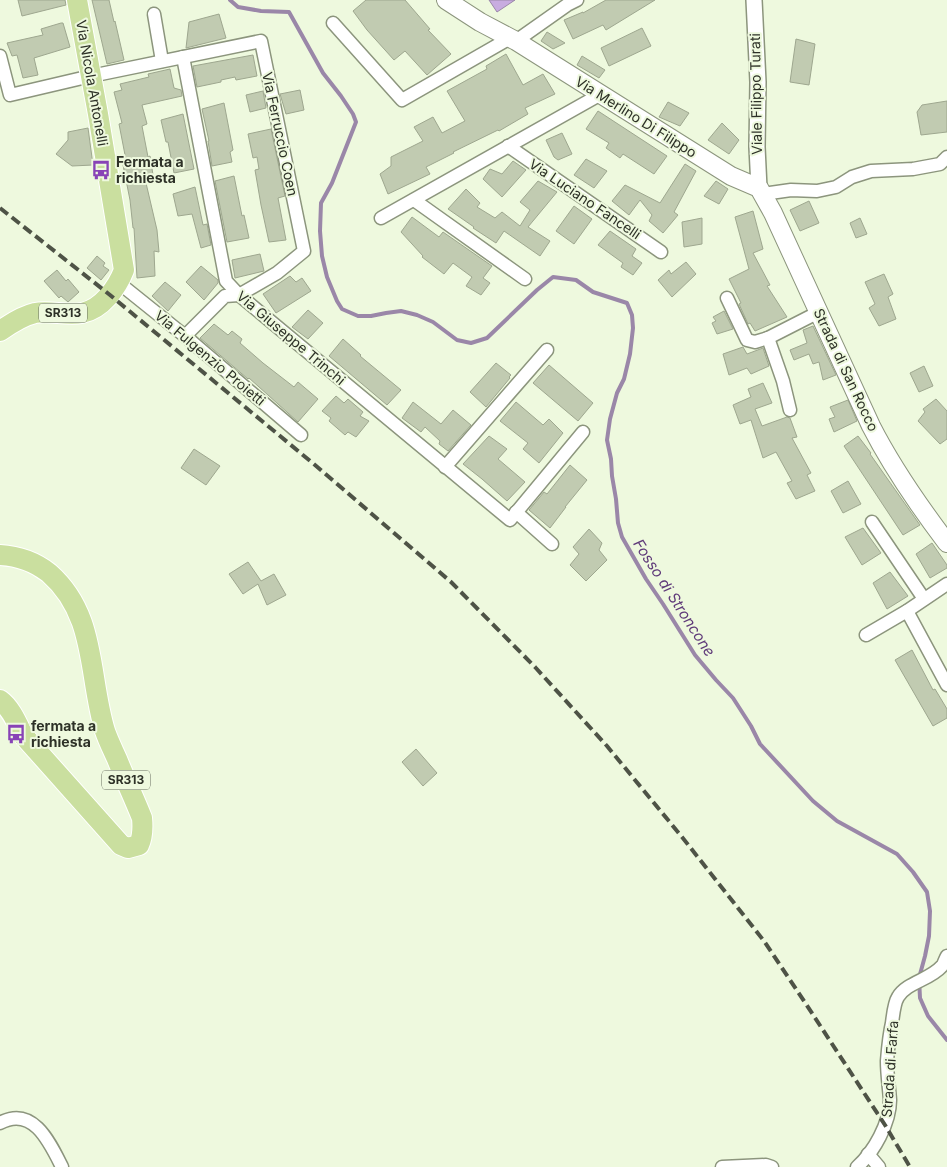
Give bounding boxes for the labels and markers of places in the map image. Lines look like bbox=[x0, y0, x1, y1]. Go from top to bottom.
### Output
place label: Fermata a richiesta bbox=[116, 153, 184, 186]
bus stop icon: Fermata a richiesta bbox=[90, 159, 112, 181]
place label: fermata a richiesta bbox=[31, 717, 96, 750]
bus stop icon: fermata a richiesta bbox=[5, 723, 27, 745]

